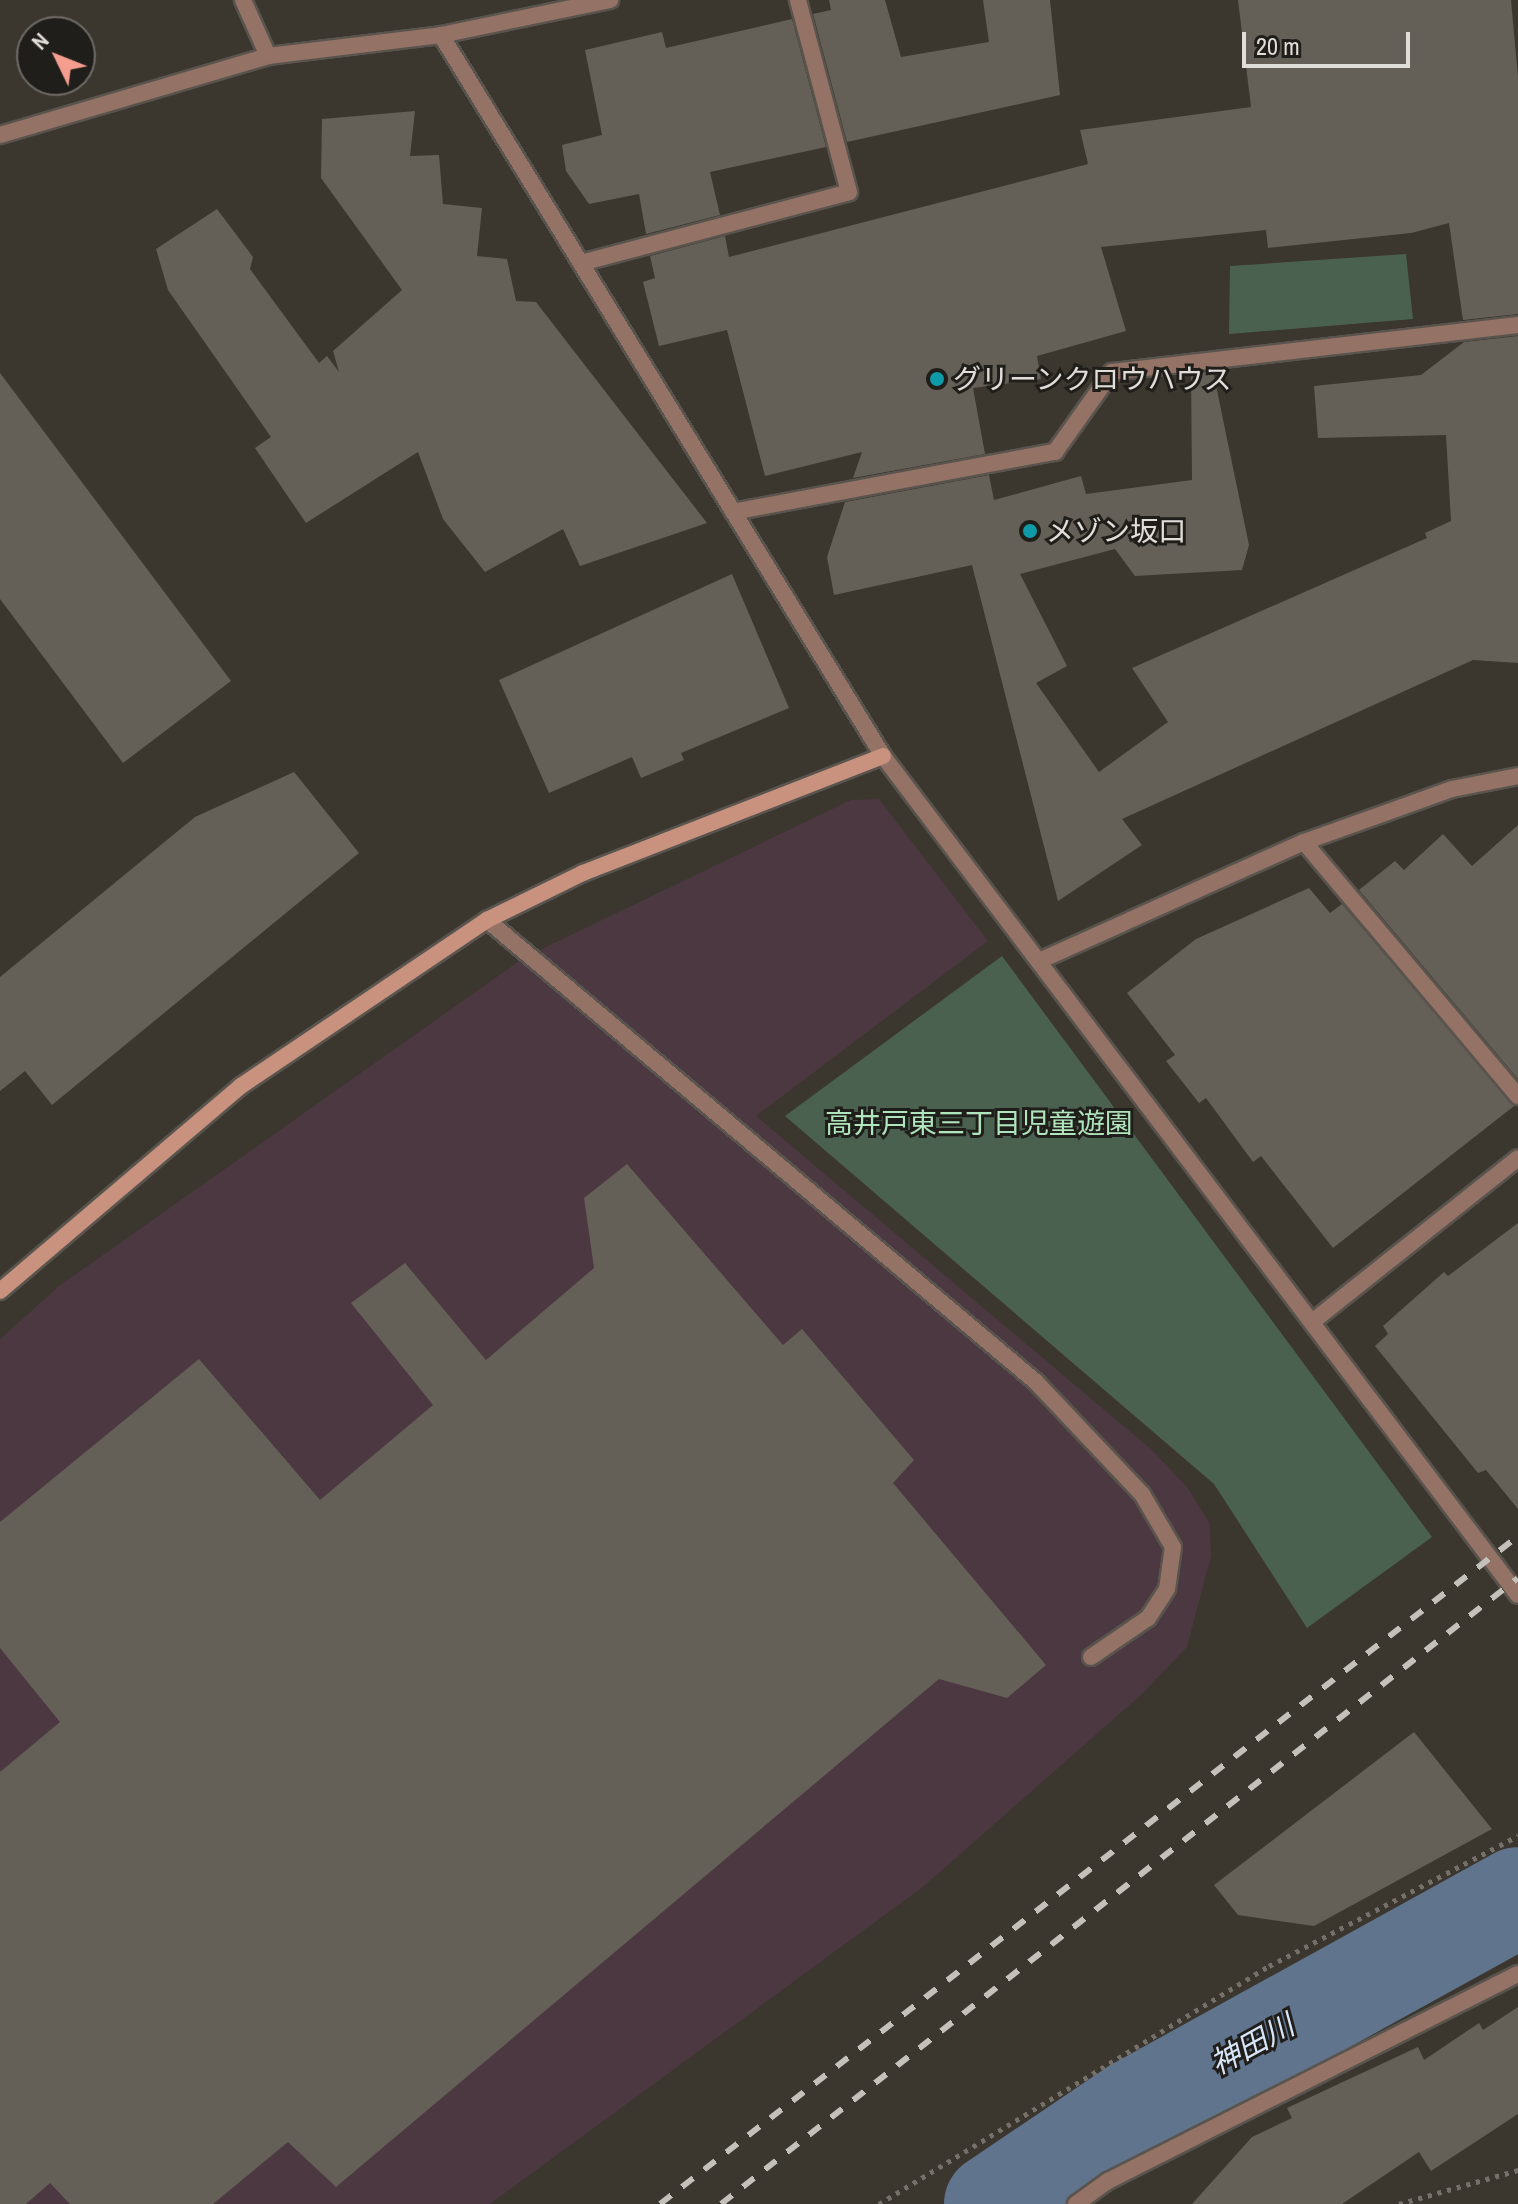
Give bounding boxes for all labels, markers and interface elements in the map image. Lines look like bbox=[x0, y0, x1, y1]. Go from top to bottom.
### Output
north arrow bbox=[16, 16, 96, 96]
scale bar bbox=[1246, 16, 1414, 66]
text: N bbox=[24, 26, 55, 56]
text: 20 m bbox=[1256, 30, 1300, 62]
place label: グリーンクロウハウス bbox=[953, 362, 1233, 396]
marker: グリーンクロウハウス bbox=[928, 370, 946, 388]
place label: メゾン坂口 bbox=[1046, 514, 1186, 548]
marker: メゾン坂口 bbox=[1021, 522, 1039, 540]
park label: 高井戸東三丁目児童遊園 bbox=[825, 1106, 1133, 1140]
water label: 神田川 bbox=[1204, 2006, 1300, 2082]

